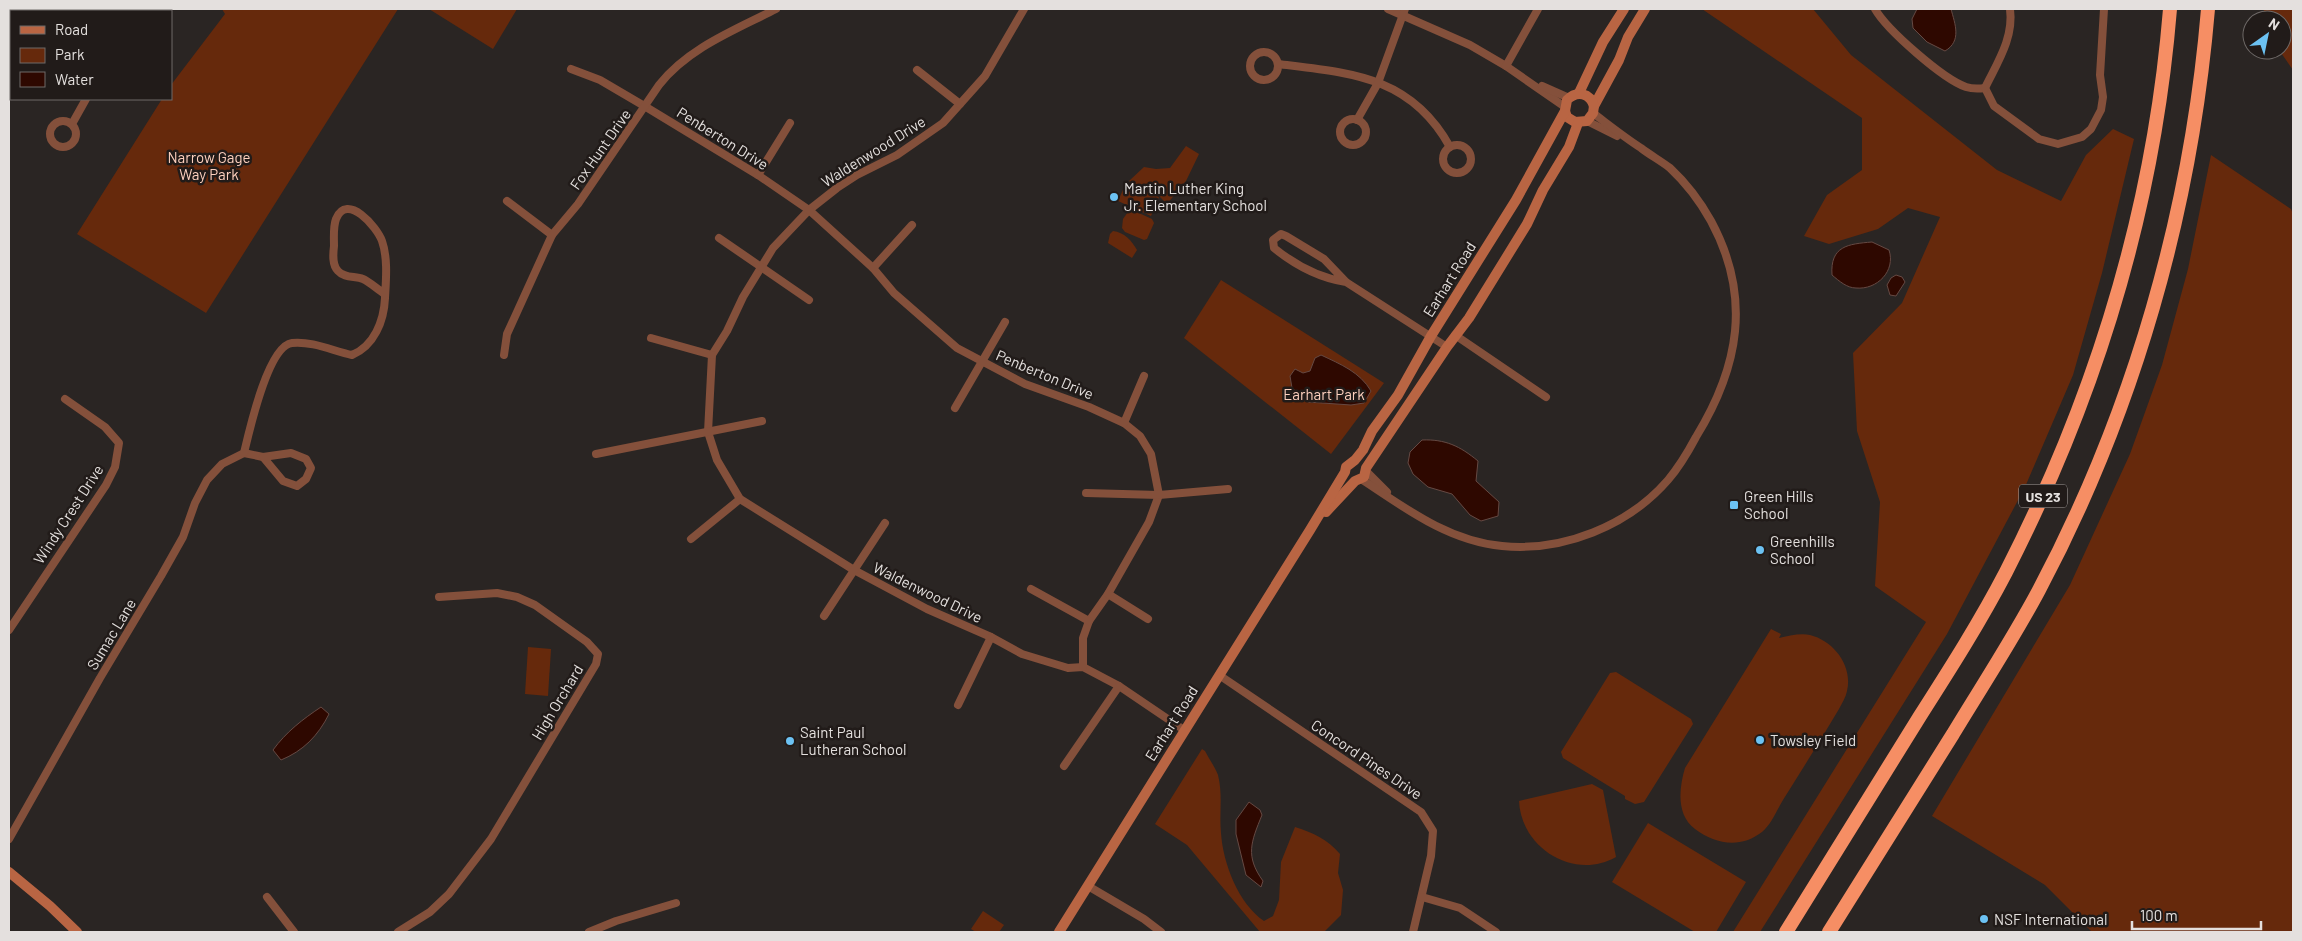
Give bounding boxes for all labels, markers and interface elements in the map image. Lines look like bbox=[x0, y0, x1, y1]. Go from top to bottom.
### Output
legend bbox=[10, 10, 172, 100]
north arrow bbox=[2242, 10, 2292, 60]
text: N bbox=[2266, 14, 2283, 33]
text: Road bbox=[55, 20, 88, 38]
text: Park bbox=[55, 45, 85, 63]
text: Water bbox=[55, 70, 94, 88]
street label: Penberton Drive bbox=[674, 103, 772, 173]
street label: Fox Hunt Drive bbox=[566, 105, 634, 193]
street label: Waldenwood Drive bbox=[818, 112, 928, 190]
park label: Narrow Gage Way Park bbox=[167, 148, 251, 183]
place label: Martin Luther King Jr. Elementary School bbox=[1124, 179, 1267, 214]
marker: Martin Luther King Jr. Elementary School bbox=[1108, 191, 1120, 203]
street label: Earhart Road bbox=[1419, 238, 1479, 320]
street label: Penberton Drive bbox=[993, 345, 1097, 403]
park label: Earhart Park bbox=[1283, 385, 1365, 403]
street label: Windy Crest Drive bbox=[29, 461, 107, 567]
road number: US 23 bbox=[2019, 484, 2067, 508]
place label: Green Hills School bbox=[1744, 487, 1813, 522]
marker: Green Hills School bbox=[1728, 499, 1740, 511]
place label: Greenhills School bbox=[1770, 532, 1835, 567]
marker: Greenhills School bbox=[1754, 544, 1766, 556]
street label: Waldenwood Drive bbox=[870, 558, 986, 626]
street label: Sumac Lane bbox=[83, 595, 139, 673]
street label: High Orchard bbox=[528, 661, 586, 743]
street label: Earhart Road bbox=[1141, 682, 1201, 764]
street label: Concord Pines Drive bbox=[1308, 715, 1426, 803]
place label: Saint Paul Lutheran School bbox=[800, 723, 907, 758]
place label: Towsley Field bbox=[1770, 731, 1856, 749]
marker: Towsley Field bbox=[1754, 734, 1766, 746]
marker: Saint Paul Lutheran School bbox=[784, 735, 796, 747]
scale bar bbox=[2132, 898, 2261, 930]
text: 100 m bbox=[2140, 906, 2178, 924]
place label: NSF International bbox=[1994, 910, 2107, 928]
marker: NSF International bbox=[1978, 913, 1990, 925]

